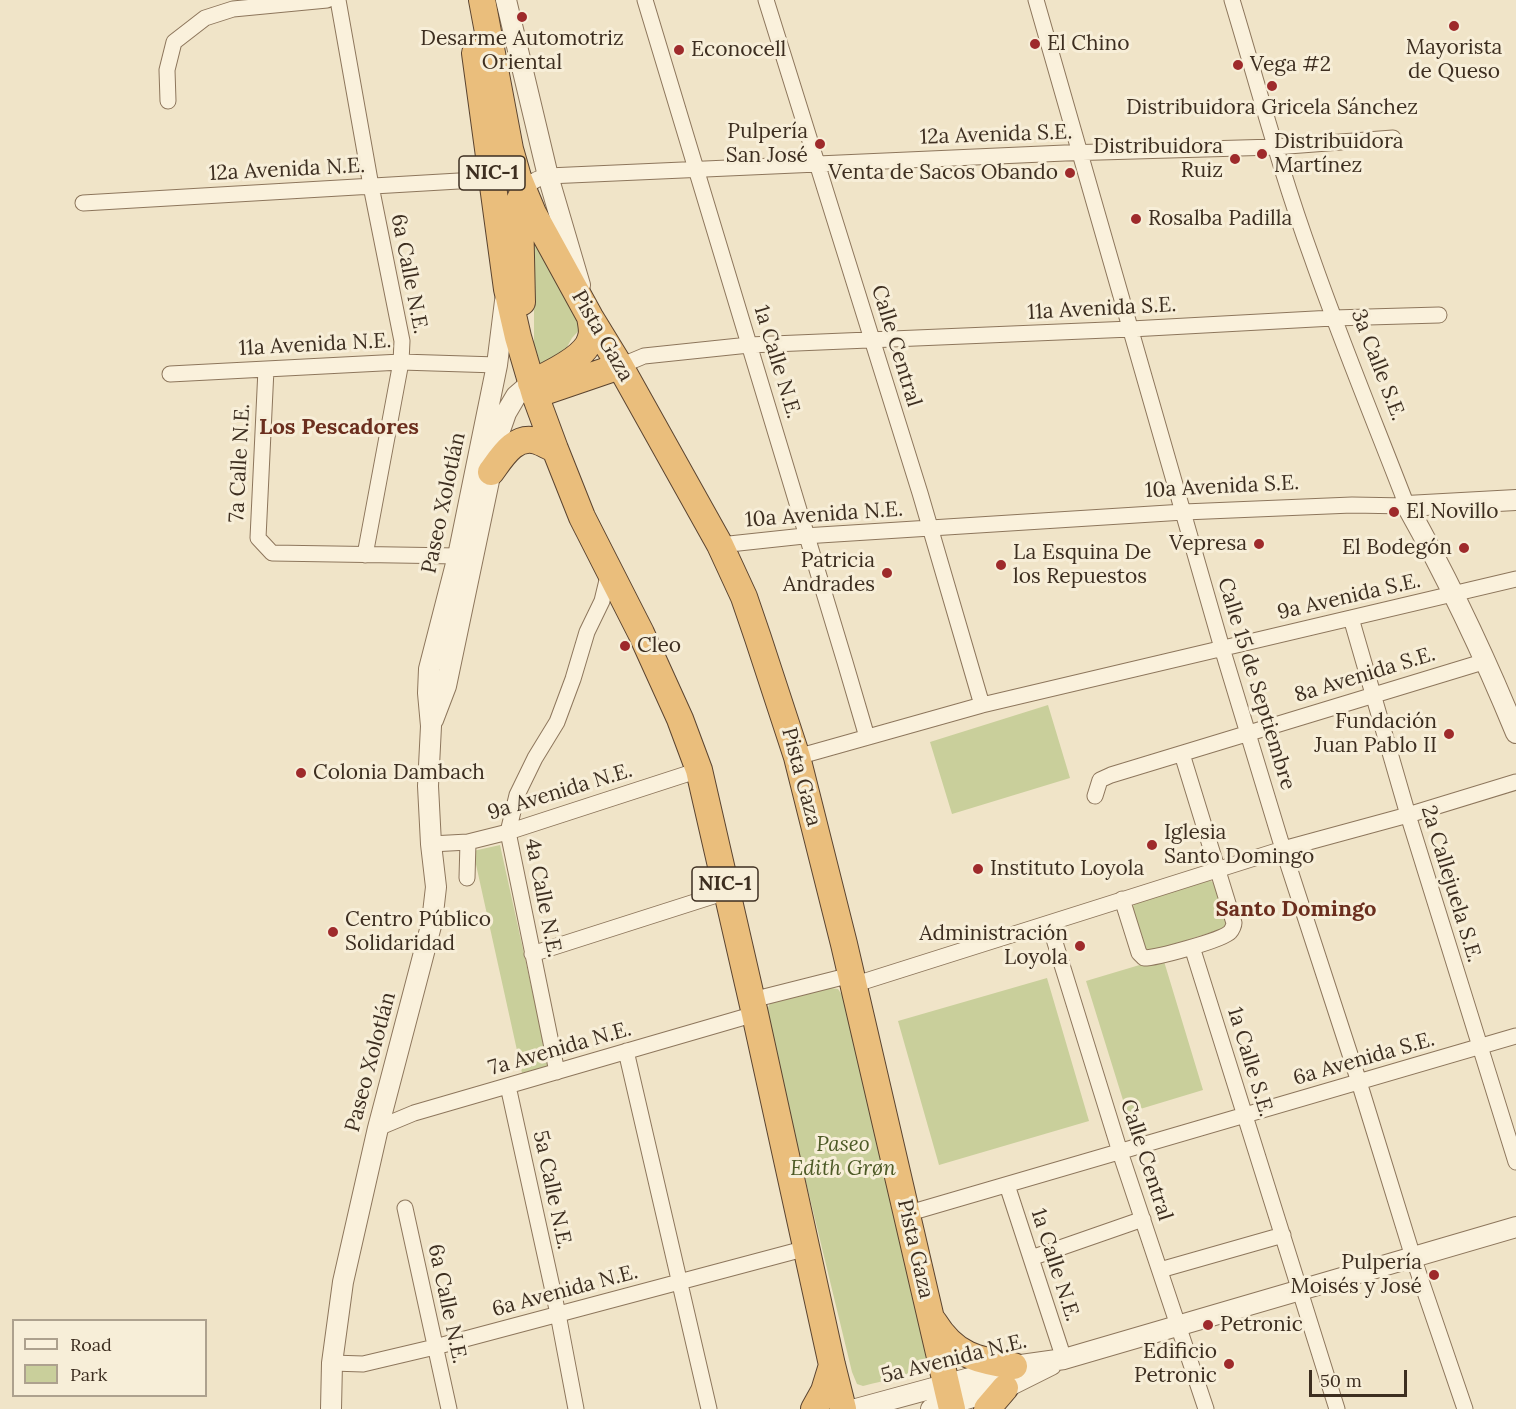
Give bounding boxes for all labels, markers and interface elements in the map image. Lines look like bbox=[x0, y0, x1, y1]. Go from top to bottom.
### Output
marker: Desarme Automotriz Oriental bbox=[515, 10, 529, 24]
marker: Mayorista de Queso bbox=[1447, 19, 1461, 33]
place label: Desarme Automotriz Oriental bbox=[420, 26, 624, 76]
place label: El Chino bbox=[1047, 31, 1129, 57]
place label: Mayorista de Queso bbox=[1406, 35, 1502, 85]
place label: Econocell bbox=[691, 37, 786, 63]
marker: El Chino bbox=[1028, 37, 1042, 51]
marker: Econocell bbox=[672, 43, 686, 57]
place label: Vega #2 bbox=[1250, 52, 1331, 78]
marker: Vega #2 bbox=[1231, 58, 1245, 72]
marker: Distribuidora Gricela Sánchez bbox=[1265, 79, 1279, 93]
place label: Distribuidora Gricela Sánchez bbox=[1126, 95, 1418, 121]
place label: Pulpería San José bbox=[726, 119, 808, 169]
street label: 12a Avenida S.E. bbox=[919, 120, 1073, 150]
place label: Distribuidora Martínez bbox=[1274, 129, 1404, 179]
place label: Distribuidora Ruiz bbox=[1093, 134, 1223, 184]
marker: Pulpería San José bbox=[813, 137, 827, 151]
marker: Distribuidora Martínez bbox=[1255, 147, 1269, 161]
marker: Distribuidora Ruiz bbox=[1228, 152, 1242, 166]
street label: 12a Avenida N.E. bbox=[208, 153, 366, 187]
road number: NIC-1 bbox=[459, 156, 525, 190]
place label: Venta de Sacos Obando bbox=[829, 160, 1058, 186]
marker: Venta de Sacos Obando bbox=[1063, 166, 1077, 180]
place label: Rosalba Padilla bbox=[1148, 206, 1292, 232]
street label: 6a Calle N.E. bbox=[385, 212, 433, 336]
marker: Rosalba Padilla bbox=[1129, 212, 1143, 226]
street label: Calle Central bbox=[866, 282, 926, 410]
street label: Pista Gaza bbox=[566, 286, 638, 386]
street label: 11a Avenida S.E. bbox=[1027, 293, 1177, 325]
street label: 1a Calle N.E. bbox=[748, 302, 806, 422]
street label: 3a Calle S.E. bbox=[1345, 306, 1411, 424]
street label: 11a Avenida N.E. bbox=[238, 328, 392, 362]
street label: 7a Calle N.E. bbox=[224, 403, 256, 523]
district label: Los Pescadores bbox=[259, 415, 419, 441]
street label: Paseo Xolotlán bbox=[417, 430, 471, 576]
street label: 10a Avenida S.E. bbox=[1144, 470, 1300, 504]
street label: 10a Avenida N.E. bbox=[744, 497, 904, 533]
place label: El Novillo bbox=[1406, 499, 1498, 525]
marker: El Novillo bbox=[1387, 505, 1401, 519]
place label: Vepresa bbox=[1169, 531, 1247, 557]
place label: El Bodegón bbox=[1342, 535, 1452, 561]
marker: Vepresa bbox=[1252, 537, 1266, 551]
place label: La Esquina De los Repuestos bbox=[1013, 540, 1151, 590]
marker: El Bodegón bbox=[1457, 541, 1471, 555]
place label: Patricia Andrades bbox=[783, 548, 875, 598]
marker: La Esquina De los Repuestos bbox=[994, 558, 1008, 572]
marker: Patricia Andrades bbox=[880, 566, 894, 580]
street label: 9a Avenida S.E. bbox=[1275, 568, 1423, 626]
street label: Calle 15 de Septiembre bbox=[1212, 575, 1300, 793]
place label: Cleo bbox=[637, 633, 681, 659]
marker: Cleo bbox=[618, 639, 632, 653]
street label: 8a Avenida S.E. bbox=[1292, 642, 1438, 708]
place label: Fundación Juan Pablo II bbox=[1314, 709, 1437, 759]
street label: Pista Gaza bbox=[776, 725, 826, 829]
marker: Fundación Juan Pablo II bbox=[1442, 727, 1456, 741]
street label: 9a Avenida N.E. bbox=[485, 758, 635, 826]
place label: Colonia Dambach bbox=[313, 760, 485, 786]
marker: Colonia Dambach bbox=[294, 766, 308, 780]
street label: 2a Callejuela S.E. bbox=[1415, 803, 1487, 965]
place label: Iglesia Santo Domingo bbox=[1164, 820, 1314, 870]
street label: 4a Calle N.E. bbox=[519, 836, 567, 960]
marker: Iglesia Santo Domingo bbox=[1145, 838, 1159, 852]
place label: Instituto Loyola bbox=[990, 856, 1144, 882]
marker: Instituto Loyola bbox=[971, 862, 985, 876]
road number: NIC-1 bbox=[692, 867, 758, 901]
district label: Santo Domingo bbox=[1215, 897, 1377, 923]
place label: Centro Público Solidaridad bbox=[345, 907, 491, 957]
place label: Administración Loyola bbox=[919, 921, 1068, 971]
marker: Centro Público Solidaridad bbox=[326, 925, 340, 939]
marker: Administración Loyola bbox=[1073, 939, 1087, 953]
street label: Paseo Xolotlán bbox=[340, 989, 402, 1135]
street label: 1a Calle S.E. bbox=[1221, 1004, 1279, 1120]
street label: 7a Avenida N.E. bbox=[486, 1017, 634, 1081]
street label: 6a Avenida S.E. bbox=[1290, 1027, 1438, 1091]
street label: Calle Central bbox=[1115, 1096, 1177, 1224]
street label: 5a Calle N.E. bbox=[527, 1128, 577, 1252]
park label: Paseo Edith Grøn bbox=[790, 1132, 896, 1182]
street label: Pista Gaza bbox=[891, 1197, 939, 1301]
street label: 1a Calle N.E. bbox=[1025, 1205, 1085, 1325]
street label: 6a Calle N.E. bbox=[422, 1242, 472, 1366]
place label: Pulpería Moisés y José bbox=[1291, 1250, 1422, 1300]
street label: 6a Avenida N.E. bbox=[489, 1259, 641, 1323]
marker: Pulpería Moisés y José bbox=[1427, 1268, 1441, 1282]
place label: Petronic bbox=[1220, 1312, 1303, 1338]
marker: Petronic bbox=[1201, 1318, 1215, 1332]
legend bbox=[12, 1319, 207, 1397]
street label: 5a Avenida N.E. bbox=[879, 1329, 1029, 1389]
text: Road bbox=[70, 1333, 112, 1356]
place label: Edificio Petronic bbox=[1134, 1339, 1217, 1389]
marker: Edificio Petronic bbox=[1222, 1357, 1236, 1371]
scale bar bbox=[1312, 1358, 1410, 1396]
text: Park bbox=[70, 1363, 107, 1386]
text: 50 m bbox=[1320, 1369, 1362, 1392]

